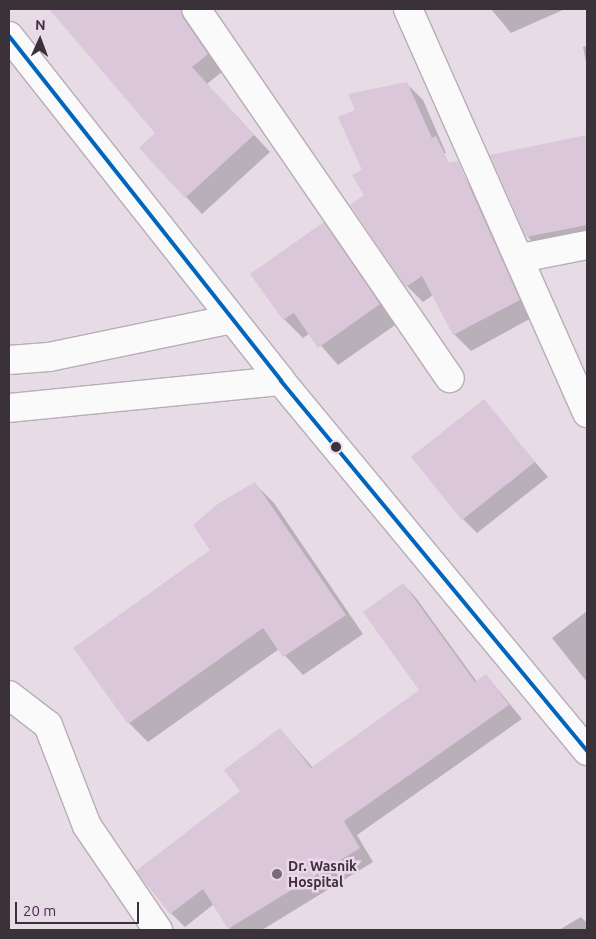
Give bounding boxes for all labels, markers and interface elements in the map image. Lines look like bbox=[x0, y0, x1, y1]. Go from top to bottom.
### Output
north arrow bbox=[15, 15, 65, 65]
text: N bbox=[35, 17, 46, 33]
unlabelled marker bbox=[331, 442, 341, 452]
place label: Dr. Wasnik Hospital bbox=[288, 858, 357, 890]
marker: Dr. Wasnik Hospital bbox=[270, 867, 284, 881]
scale bar bbox=[18, 892, 141, 924]
text: 20 m bbox=[23, 902, 56, 919]

